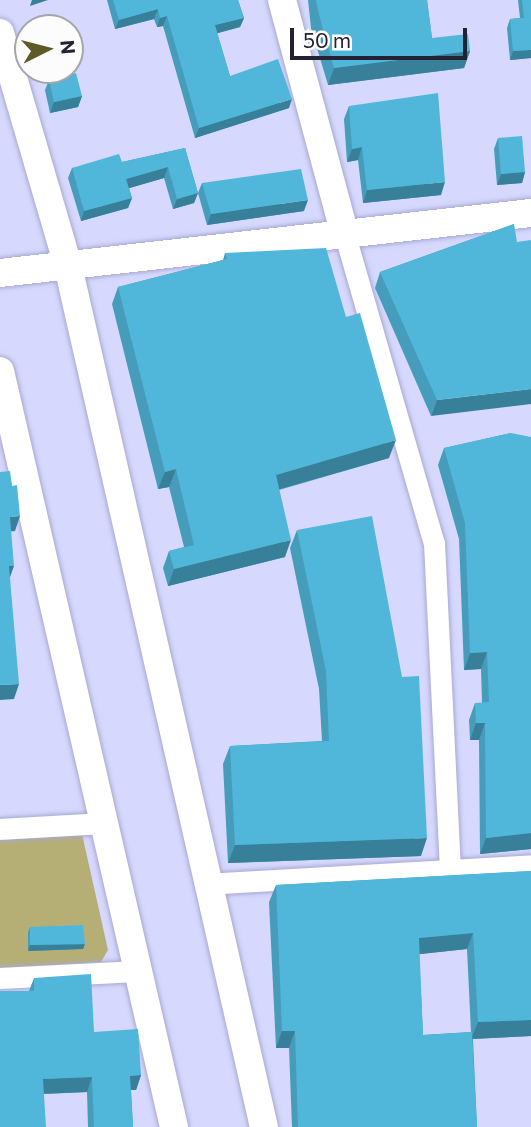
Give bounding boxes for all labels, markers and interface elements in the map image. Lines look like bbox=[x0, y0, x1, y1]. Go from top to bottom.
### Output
north arrow bbox=[14, 14, 84, 84]
scale bar bbox=[293, 14, 470, 58]
text: 50 m bbox=[303, 27, 351, 52]
text: N bbox=[56, 39, 81, 55]

